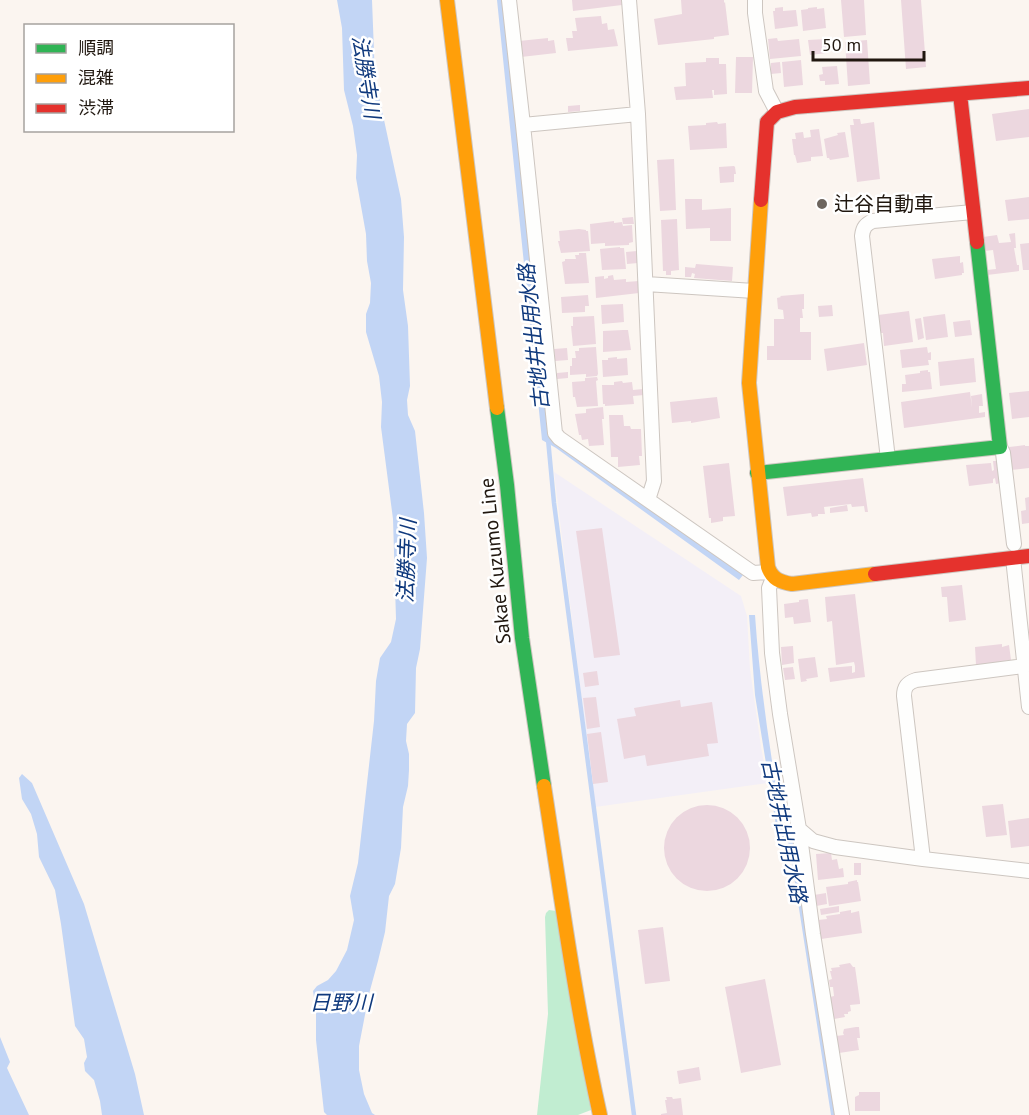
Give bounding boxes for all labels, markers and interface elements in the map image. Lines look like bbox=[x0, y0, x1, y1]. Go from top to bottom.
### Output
legend bbox=[24, 24, 234, 132]
scale bar bbox=[813, 24, 924, 62]
water label: 法勝寺川 bbox=[347, 33, 387, 122]
text: 50 m bbox=[822, 33, 861, 56]
text: 順調 bbox=[78, 36, 114, 59]
text: 混雑 bbox=[78, 66, 114, 89]
text: 渋滞 bbox=[78, 96, 114, 119]
place label: 辻谷自動車 bbox=[834, 191, 934, 217]
marker: 辻谷自動車 bbox=[815, 197, 829, 211]
water label: 古地井出用水路 bbox=[512, 261, 555, 412]
street label: Sakae Kuzumo Line bbox=[473, 477, 517, 645]
water label: 法勝寺川 bbox=[392, 517, 422, 603]
water label: 古地井出用水路 bbox=[756, 756, 813, 908]
water label: 日野川 bbox=[310, 989, 374, 1016]

